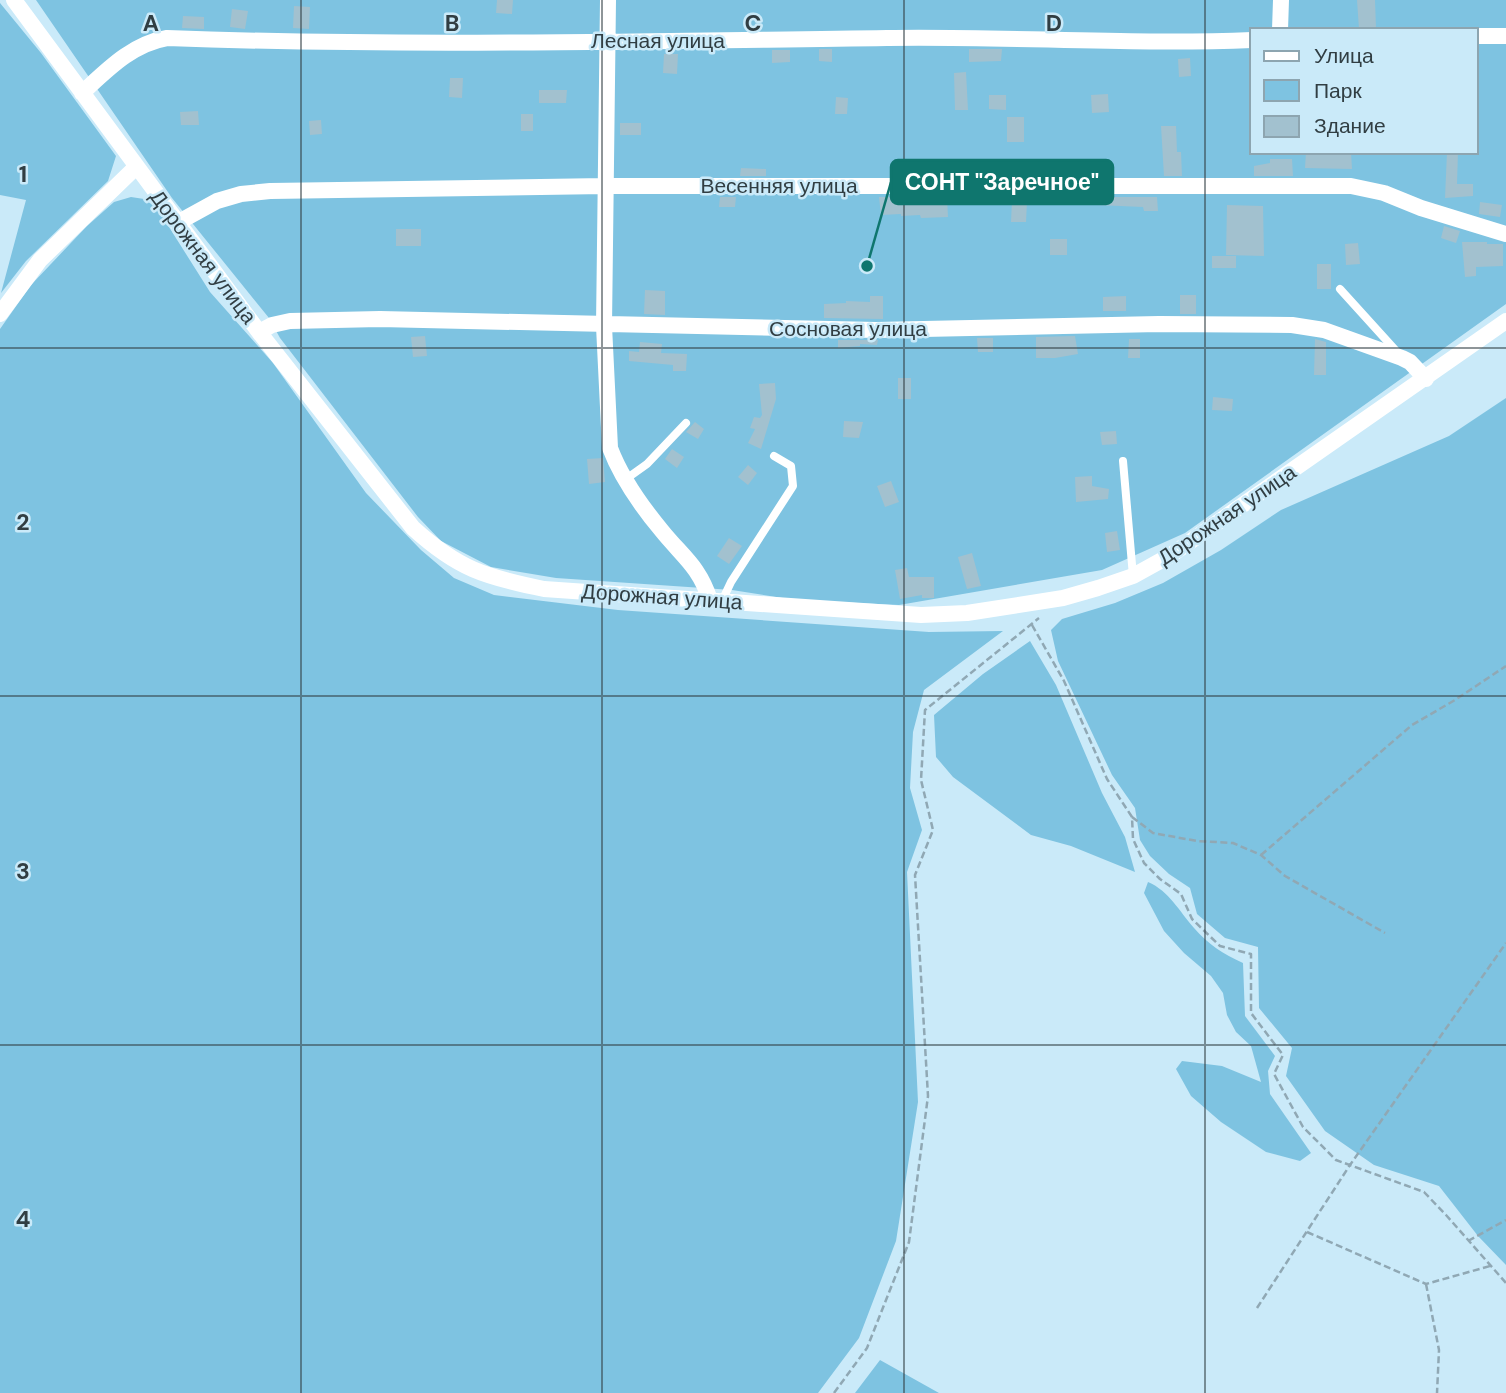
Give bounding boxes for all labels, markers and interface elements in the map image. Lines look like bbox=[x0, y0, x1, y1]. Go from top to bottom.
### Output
text: A bbox=[143, 8, 159, 38]
text: B bbox=[445, 8, 459, 38]
text: C bbox=[745, 8, 761, 38]
text: D bbox=[1046, 8, 1062, 38]
street label: Лесная улица bbox=[591, 27, 725, 55]
legend bbox=[1250, 28, 1478, 154]
text: Улица bbox=[1314, 42, 1374, 70]
text: Парк bbox=[1314, 77, 1362, 105]
text: Здание bbox=[1314, 112, 1386, 140]
text: 1 bbox=[19, 159, 27, 189]
callout: СОНТ "Заречное" bbox=[891, 160, 1113, 204]
text: СОНТ "Заречное" bbox=[905, 167, 1099, 197]
street label: Весенняя улица bbox=[700, 172, 858, 200]
street label: Дорожная улица bbox=[143, 184, 263, 330]
street label: Сосновая улица bbox=[769, 315, 927, 343]
street label: Дорожная улица bbox=[1152, 458, 1302, 572]
text: 2 bbox=[16, 507, 30, 537]
street label: Дорожная улица bbox=[581, 577, 744, 617]
text: 3 bbox=[16, 856, 30, 886]
text: 4 bbox=[16, 1204, 31, 1234]

